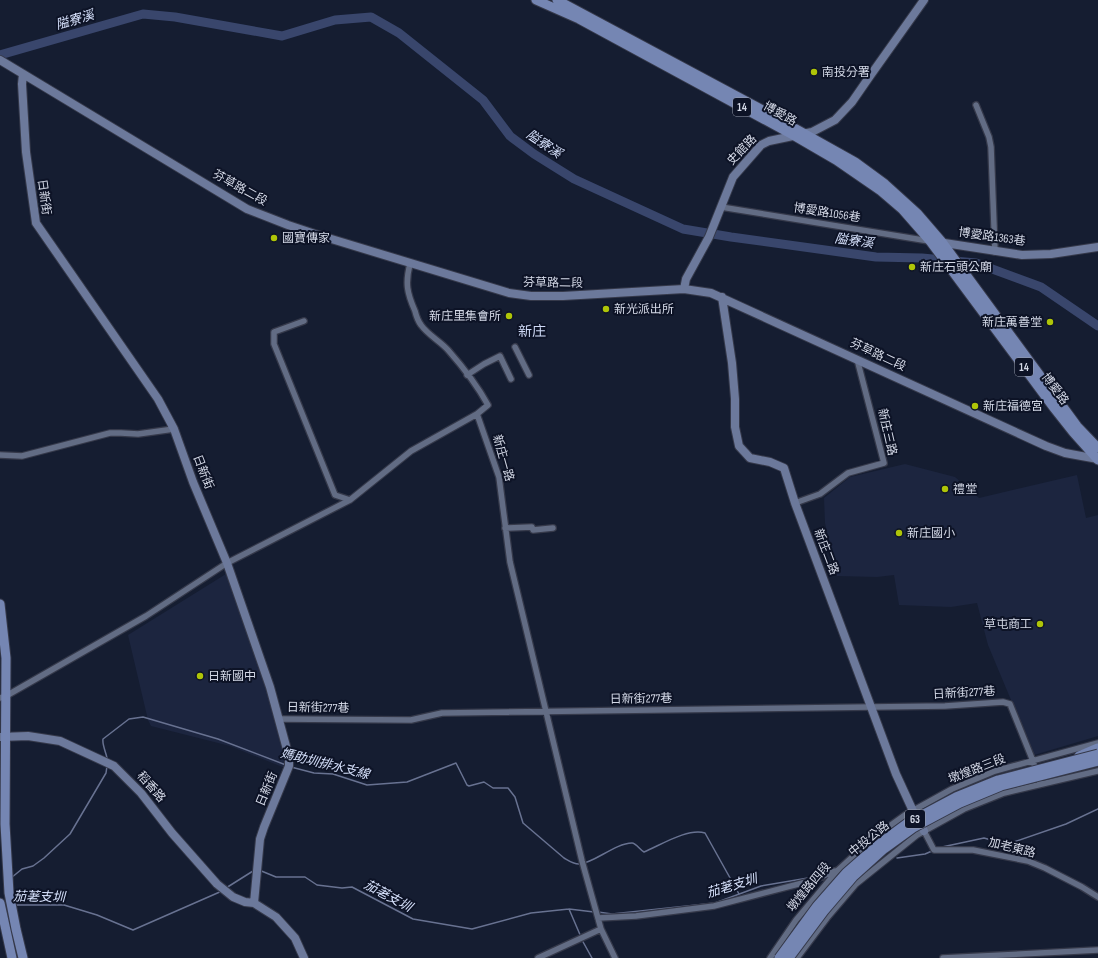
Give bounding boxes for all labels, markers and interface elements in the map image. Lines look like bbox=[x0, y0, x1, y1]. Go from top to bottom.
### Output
water label: 隘寮溪 bbox=[54, 6, 98, 33]
place label: 南投分署 bbox=[822, 65, 870, 80]
marker: 南投分署 bbox=[809, 67, 819, 77]
road number: 14 bbox=[733, 98, 751, 116]
street label: 博愛路 bbox=[761, 99, 799, 129]
water label: 隘寮溪 bbox=[523, 126, 566, 163]
street label: 史館路 bbox=[724, 132, 760, 168]
street label: 芬草路二段 bbox=[210, 167, 270, 209]
street label: 日新街 bbox=[34, 178, 54, 216]
street label: 博愛路1056巷 bbox=[792, 200, 862, 226]
street label: 博愛路1363巷 bbox=[958, 225, 1026, 249]
water label: 隘寮溪 bbox=[834, 230, 876, 252]
place label: 國寶傳家 bbox=[282, 231, 330, 246]
marker: 國寶傳家 bbox=[269, 233, 279, 243]
place label: 新庄石頭公廟 bbox=[920, 260, 992, 275]
marker: 新庄石頭公廟 bbox=[907, 262, 917, 272]
street label: 芬草路二段 bbox=[523, 275, 583, 291]
place label: 新光派出所 bbox=[614, 302, 674, 317]
marker: 新光派出所 bbox=[601, 304, 611, 314]
place label: 新庄里集會所 bbox=[429, 309, 501, 324]
marker: 新庄里集會所 bbox=[504, 311, 514, 321]
place label: 新庄萬善堂 bbox=[982, 315, 1042, 330]
marker: 新庄萬善堂 bbox=[1045, 317, 1055, 327]
district label: 新庄 bbox=[518, 323, 546, 340]
street label: 芬草路二段 bbox=[848, 336, 908, 374]
road number: 14 bbox=[1015, 358, 1033, 376]
street label: 博愛路 bbox=[1038, 370, 1072, 408]
place label: 新庄福德宮 bbox=[983, 399, 1043, 414]
marker: 新庄福德宮 bbox=[970, 401, 980, 411]
street label: 新庄三路 bbox=[874, 407, 900, 457]
street label: 新庄一路 bbox=[489, 433, 517, 483]
street label: 日新街 bbox=[190, 453, 216, 491]
place label: 禮堂 bbox=[953, 482, 977, 497]
marker: 禮堂 bbox=[940, 484, 950, 494]
place label: 新庄國小 bbox=[907, 526, 955, 541]
street label: 新庄二路 bbox=[810, 527, 842, 577]
marker: 新庄國小 bbox=[894, 528, 904, 538]
place label: 草屯商工 bbox=[984, 617, 1032, 632]
marker: 草屯商工 bbox=[1035, 619, 1045, 629]
place label: 日新國中 bbox=[208, 669, 256, 684]
marker: 日新國中 bbox=[195, 671, 205, 681]
street label: 日新街277巷 bbox=[932, 684, 996, 702]
street label: 日新街277巷 bbox=[610, 691, 672, 707]
street label: 日新街277巷 bbox=[287, 700, 349, 716]
water label: 媽助圳排水支線 bbox=[279, 745, 373, 783]
street label: 墩煌路三段 bbox=[946, 751, 1008, 787]
street label: 稻香路 bbox=[134, 768, 168, 806]
street label: 日新街 bbox=[253, 769, 281, 809]
road number: 63 bbox=[905, 810, 925, 828]
street label: 中投公路 bbox=[846, 818, 892, 860]
street label: 加老東路 bbox=[987, 835, 1037, 861]
street label: 墩煌路四段 bbox=[784, 859, 834, 915]
water label: 茄荖支圳 bbox=[705, 870, 761, 901]
water label: 茄荖支圳 bbox=[361, 877, 416, 916]
water label: 茄荖支圳 bbox=[13, 889, 67, 905]

